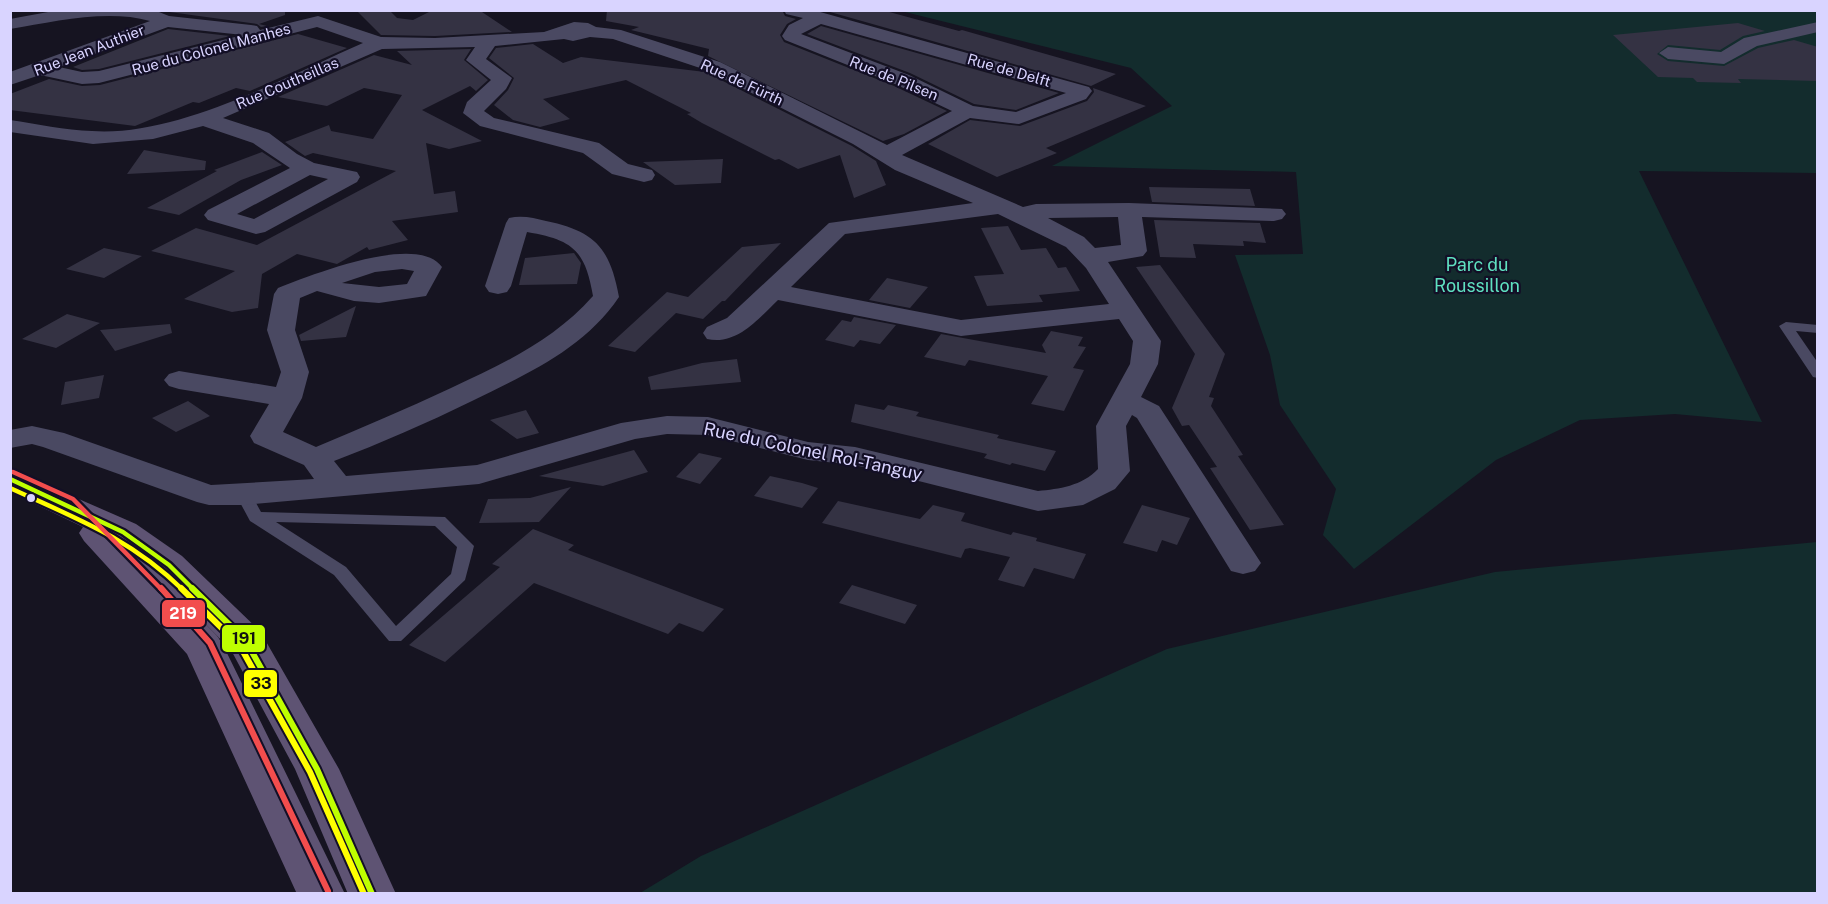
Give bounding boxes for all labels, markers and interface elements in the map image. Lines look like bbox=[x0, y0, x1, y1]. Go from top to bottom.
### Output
street label: Rue du Colonel Manhes bbox=[130, 20, 292, 78]
street label: Rue Jean Authier bbox=[31, 21, 147, 79]
street label: Rue de Delft bbox=[965, 50, 1053, 90]
street label: Rue de Pilsen bbox=[847, 53, 941, 103]
street label: Rue Coutheillas bbox=[233, 54, 341, 112]
street label: Rue de Fürth bbox=[698, 55, 786, 109]
park label: Parc du Roussillon bbox=[1434, 254, 1520, 296]
street label: Rue du Colonel Rol-Tanguy bbox=[702, 418, 925, 485]
unlabelled marker bbox=[25, 492, 37, 504]
line badge: 219 bbox=[161, 599, 206, 628]
text: 219 bbox=[169, 604, 197, 623]
line badge: 191 bbox=[221, 624, 266, 653]
text: 191 bbox=[232, 629, 256, 648]
line badge: 33 bbox=[243, 669, 278, 698]
text: 33 bbox=[250, 674, 272, 693]

